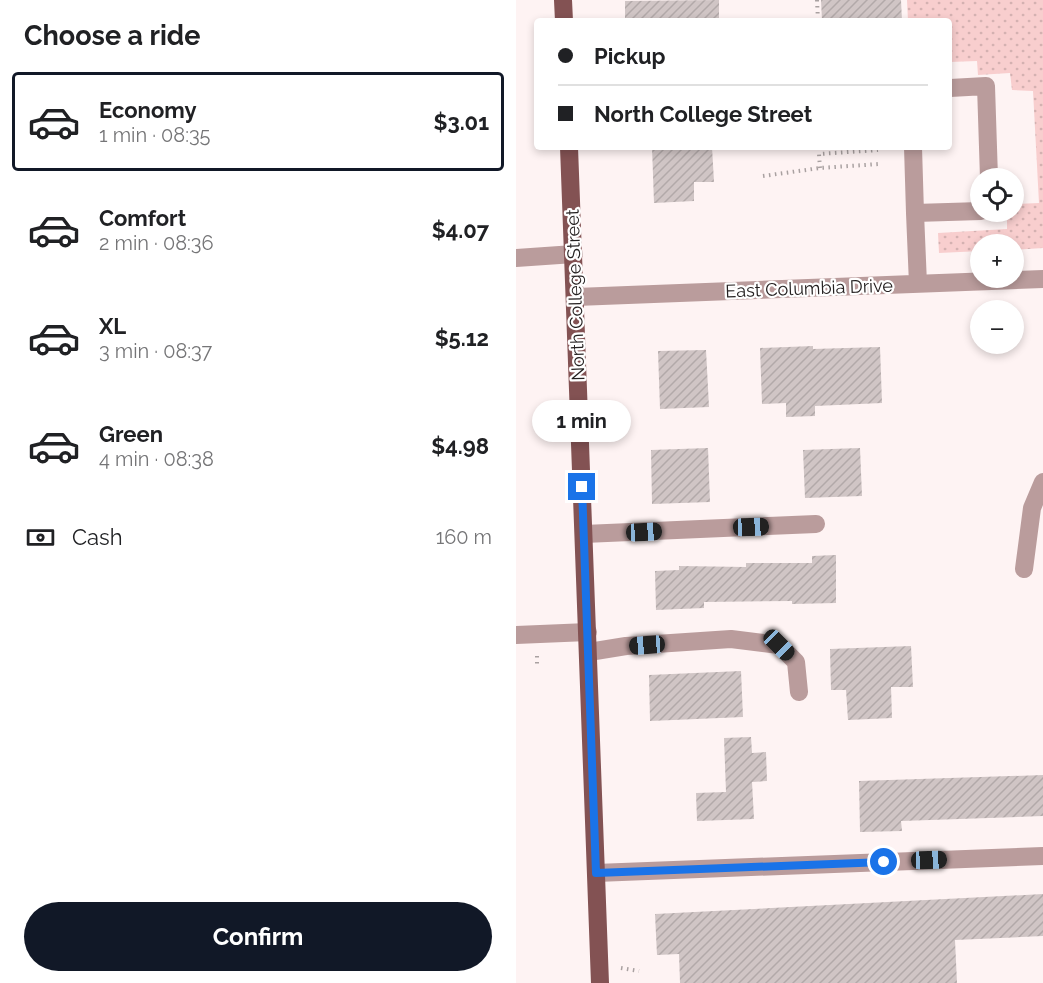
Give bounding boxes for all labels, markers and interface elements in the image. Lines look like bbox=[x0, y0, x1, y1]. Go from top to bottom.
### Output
text: Choose a ride bbox=[24, 20, 200, 51]
text: Pickup bbox=[594, 43, 666, 69]
icon: car bbox=[27, 95, 81, 149]
text: Economy bbox=[99, 97, 197, 123]
text: North College Street bbox=[594, 101, 812, 127]
text: $3.01 bbox=[434, 109, 489, 135]
text: 1 min · 08:35 bbox=[99, 123, 210, 147]
map controls bbox=[970, 168, 1024, 354]
button: locate bbox=[970, 168, 1024, 222]
icon: car bbox=[27, 203, 81, 257]
text: Comfort bbox=[99, 205, 186, 231]
street label: North College Street bbox=[562, 209, 588, 381]
text: $4.07 bbox=[432, 217, 489, 243]
text: 2 min · 08:36 bbox=[99, 231, 214, 255]
button: + bbox=[970, 234, 1024, 288]
street label: East Columbia Drive bbox=[725, 275, 894, 301]
button: − bbox=[970, 300, 1024, 354]
icon: car bbox=[27, 311, 81, 365]
text: XL bbox=[99, 313, 126, 339]
text: $5.12 bbox=[435, 325, 489, 351]
text: 3 min · 08:37 bbox=[99, 339, 212, 363]
callout: 1 min bbox=[532, 400, 632, 442]
text: 1 min bbox=[556, 409, 607, 433]
icon: car bbox=[27, 419, 81, 473]
text: Green bbox=[99, 421, 163, 447]
text: $4.98 bbox=[431, 433, 489, 459]
text: 4 min · 08:38 bbox=[99, 447, 214, 471]
route end bbox=[568, 473, 595, 500]
car bbox=[733, 517, 769, 537]
icon: cash bbox=[24, 521, 57, 554]
car bbox=[626, 522, 662, 542]
text: Cash bbox=[72, 524, 123, 550]
text: 160 m bbox=[436, 525, 492, 549]
car bbox=[760, 626, 798, 664]
car bbox=[628, 635, 666, 655]
route start bbox=[870, 848, 897, 875]
car bbox=[911, 850, 947, 870]
button: Confirm bbox=[24, 902, 492, 971]

